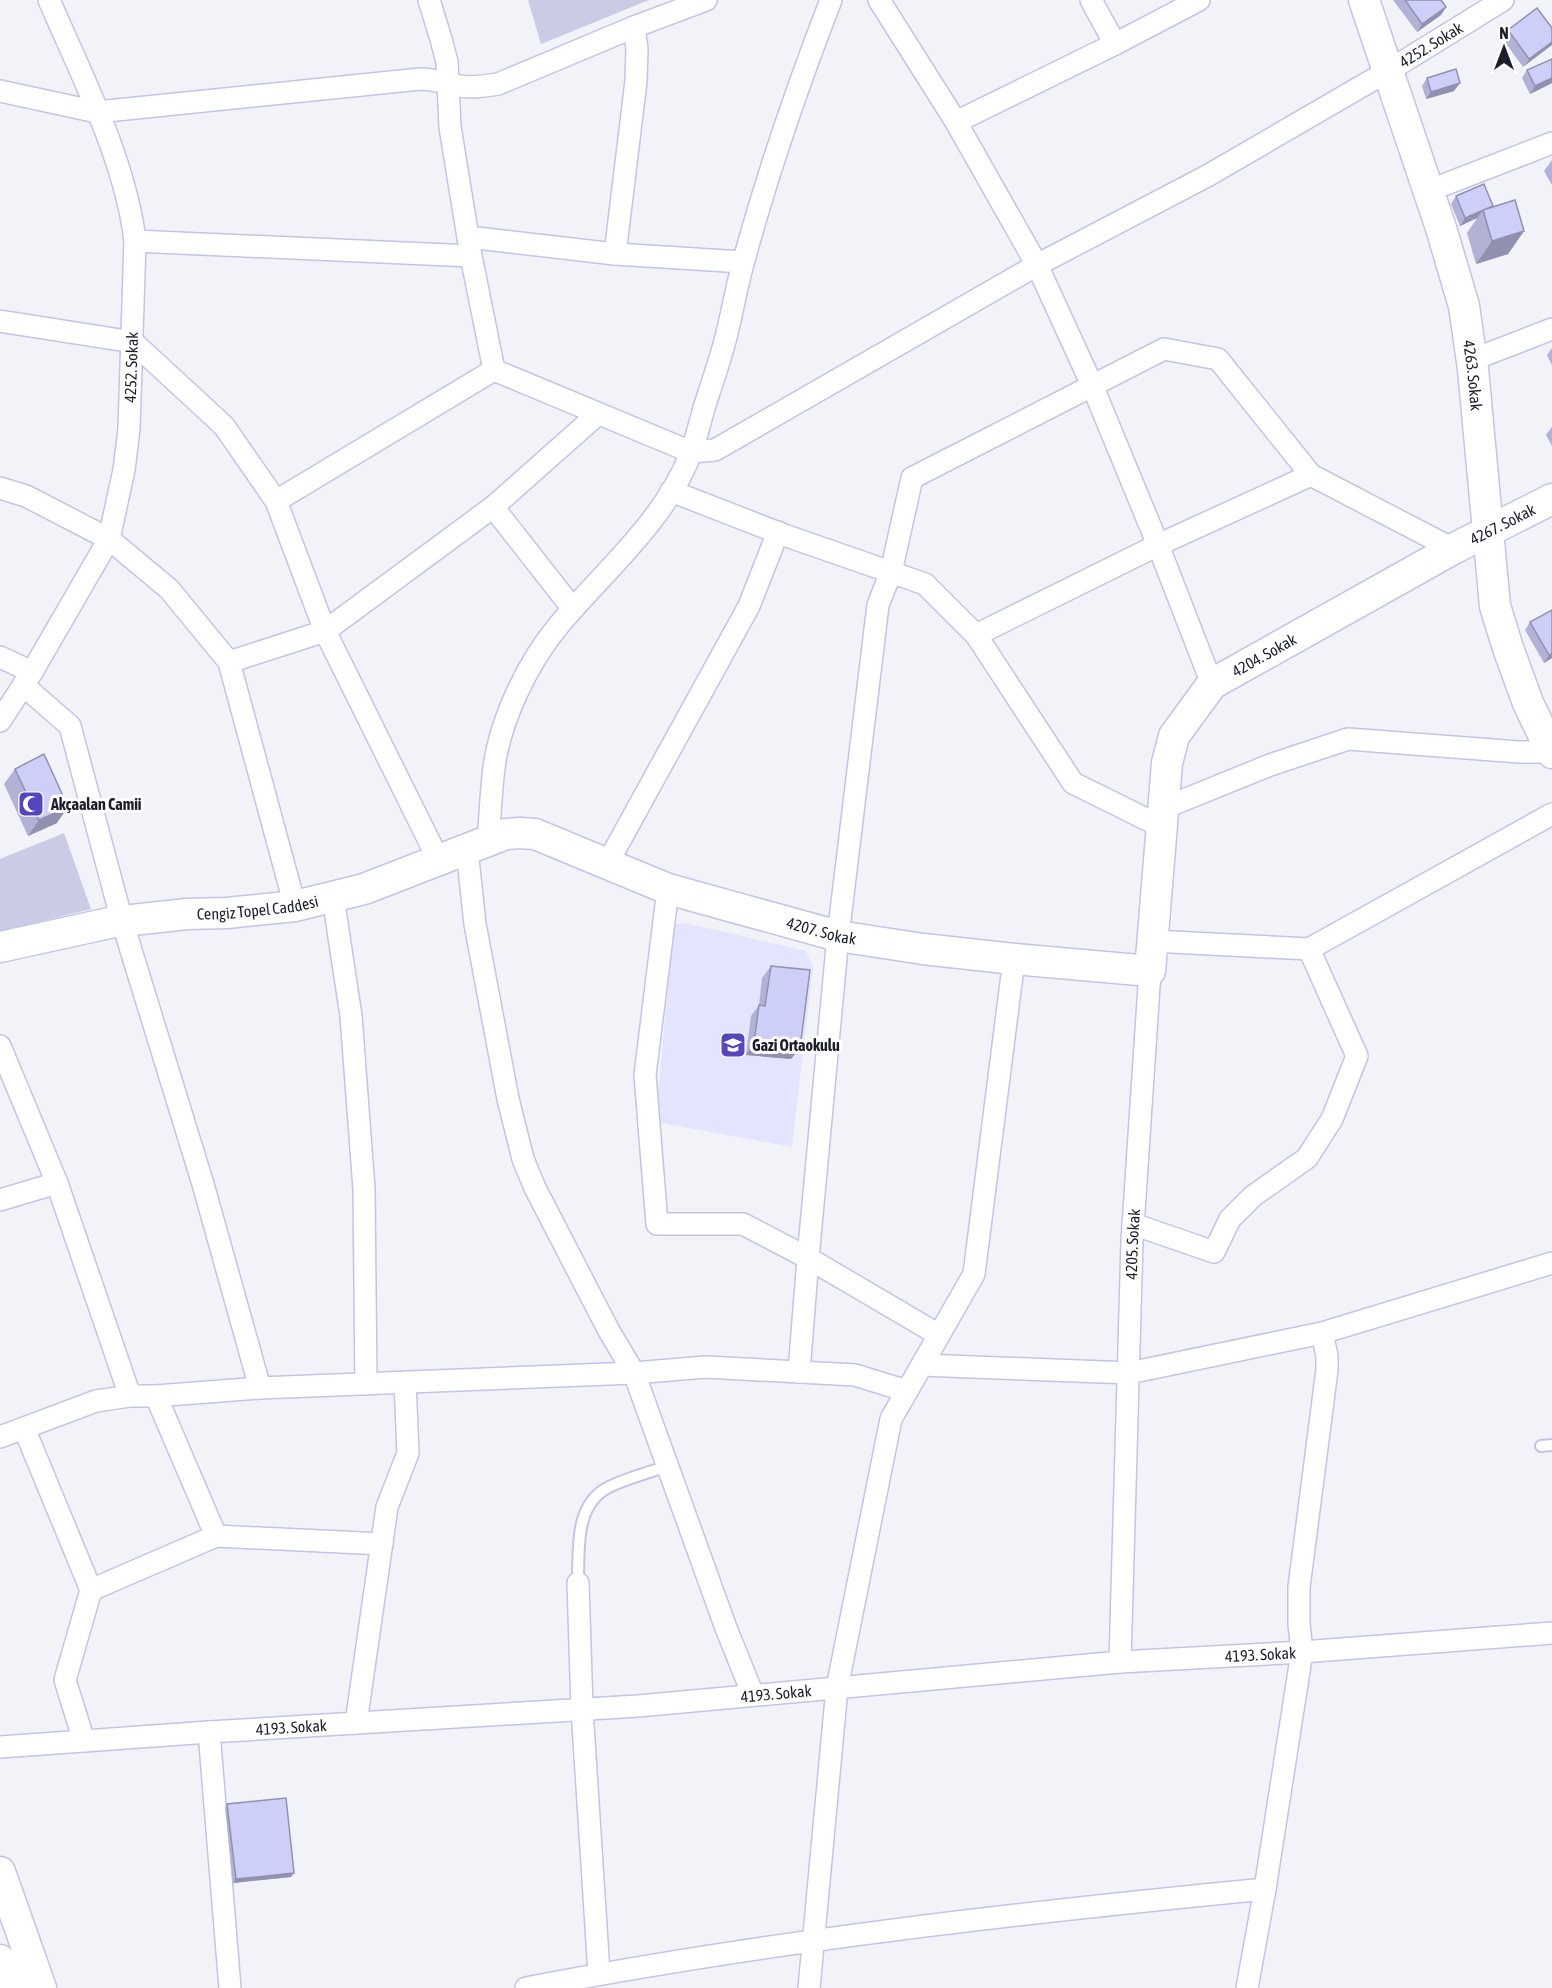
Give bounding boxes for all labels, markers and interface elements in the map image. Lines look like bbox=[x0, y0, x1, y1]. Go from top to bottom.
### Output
street label: 4252. Sokak bbox=[1396, 18, 1466, 71]
north arrow bbox=[1474, 18, 1534, 78]
text: N bbox=[1499, 24, 1509, 42]
street label: 4252. Sokak bbox=[121, 331, 141, 403]
street label: 4263. Sokak bbox=[1460, 339, 1486, 412]
street label: 4267. Sokak bbox=[1467, 500, 1538, 548]
street label: 4204. Sokak bbox=[1229, 630, 1299, 680]
mosque icon: Akçaalan Camii bbox=[16, 789, 46, 819]
place label: Akçaalan Camii bbox=[50, 795, 142, 813]
street label: Cengiz Topel Caddesi bbox=[197, 892, 320, 923]
street label: 4207. Sokak bbox=[785, 913, 857, 948]
school or university icon: Gazi Ortaokulu bbox=[718, 1030, 748, 1060]
place label: Gazi Ortaokulu bbox=[752, 1036, 840, 1054]
street label: 4205. Sokak bbox=[1122, 1208, 1143, 1280]
street label: 4193. Sokak bbox=[1225, 1643, 1296, 1665]
street label: 4193. Sokak bbox=[740, 1681, 812, 1706]
street label: 4193. Sokak bbox=[255, 1716, 327, 1738]

